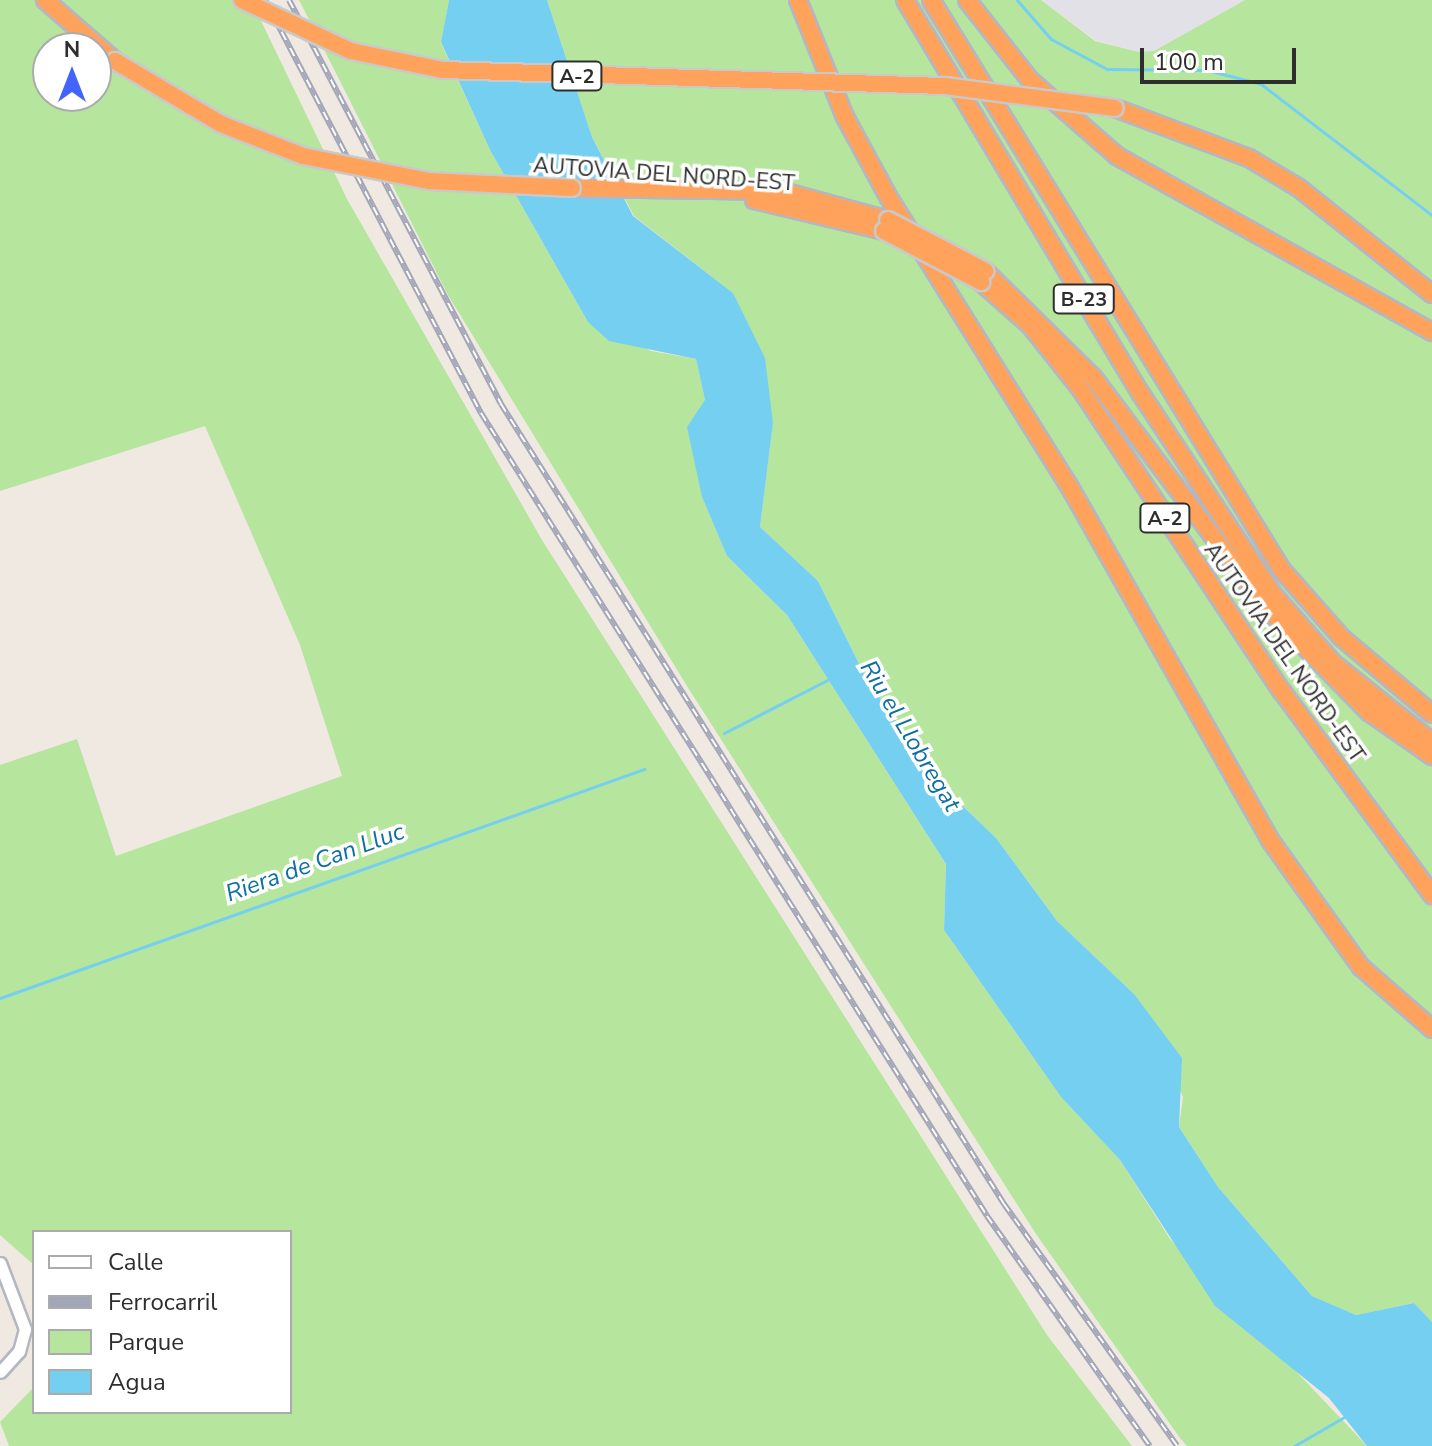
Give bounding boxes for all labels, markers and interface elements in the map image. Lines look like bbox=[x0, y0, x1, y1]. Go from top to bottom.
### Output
north arrow bbox=[32, 32, 112, 112]
scale bar bbox=[1144, 32, 1300, 82]
text: N bbox=[64, 35, 80, 65]
text: 100 m bbox=[1154, 46, 1224, 78]
road number: A-2 bbox=[551, 60, 603, 92]
street label: AUTOVIA DEL NORD-EST bbox=[532, 153, 796, 197]
road number: B-23 bbox=[1052, 283, 1116, 315]
road number: A-2 bbox=[1139, 502, 1191, 534]
street label: AUTOVIA DEL NORD-EST bbox=[1198, 538, 1370, 768]
water label: Riu el Llobregat bbox=[854, 655, 966, 817]
water label: Riera de Can Lluc bbox=[222, 817, 408, 909]
legend bbox=[32, 1230, 292, 1414]
text: Calle bbox=[108, 1246, 163, 1278]
text: Ferrocarril bbox=[108, 1286, 217, 1318]
text: Parque bbox=[108, 1326, 184, 1358]
text: Agua bbox=[108, 1366, 166, 1398]

